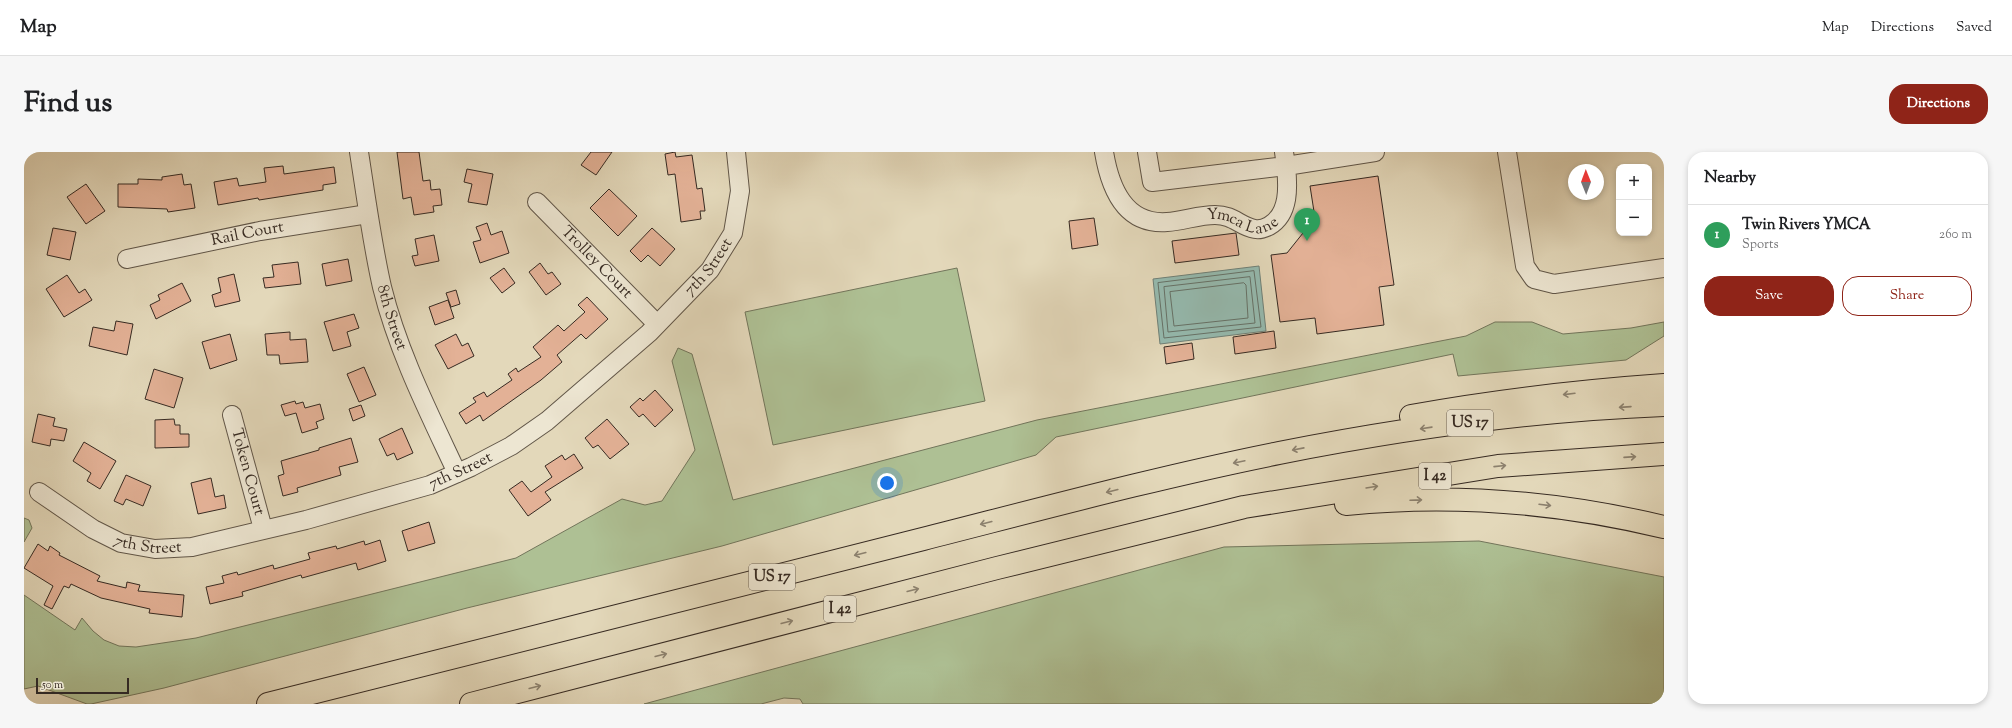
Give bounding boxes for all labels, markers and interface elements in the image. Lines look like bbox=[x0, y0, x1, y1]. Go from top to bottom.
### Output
text: Map bbox=[20, 14, 57, 41]
text: Map bbox=[1822, 18, 1849, 38]
text: Directions bbox=[1871, 18, 1934, 38]
text: Saved bbox=[1956, 18, 1992, 38]
text: Find us bbox=[24, 84, 112, 124]
button: Directions bbox=[1889, 84, 1988, 124]
north arrow bbox=[1568, 164, 1604, 200]
map controls bbox=[1616, 164, 1652, 236]
button: + bbox=[1616, 164, 1652, 200]
text: Nearby bbox=[1704, 166, 1756, 190]
button: − bbox=[1616, 200, 1652, 236]
street label: Ymca Lane bbox=[1206, 203, 1284, 241]
pin: 1 bbox=[1294, 208, 1320, 241]
text: Twin Rivers YMCA bbox=[1742, 215, 1871, 236]
street label: Rail Court bbox=[209, 216, 286, 252]
street label: Trolley Court bbox=[555, 221, 638, 304]
text: 1 bbox=[1715, 226, 1719, 244]
text: 260 m bbox=[1939, 226, 1972, 244]
street label: 7th Street bbox=[679, 233, 739, 301]
text: Sports bbox=[1742, 236, 1779, 254]
button: Save bbox=[1704, 276, 1834, 316]
button: Share bbox=[1842, 276, 1972, 316]
street label: 8th Street bbox=[370, 282, 413, 354]
one-way arrow bbox=[1563, 390, 1576, 398]
one-way arrow bbox=[1619, 404, 1632, 411]
road number: US 17 bbox=[1447, 410, 1493, 436]
one-way arrow bbox=[1420, 424, 1433, 432]
street label: Token Court bbox=[225, 426, 270, 519]
street label: 7th Street bbox=[425, 446, 497, 496]
one-way arrow bbox=[1292, 446, 1305, 454]
one-way arrow bbox=[1623, 453, 1636, 460]
one-way arrow bbox=[1233, 458, 1246, 466]
one-way arrow bbox=[1493, 462, 1506, 470]
road number: I 42 bbox=[1419, 463, 1451, 489]
your location bbox=[877, 473, 897, 493]
one-way arrow bbox=[1365, 482, 1378, 490]
one-way arrow bbox=[1106, 488, 1119, 495]
one-way arrow bbox=[1409, 496, 1422, 503]
one-way arrow bbox=[1538, 501, 1551, 509]
one-way arrow bbox=[980, 519, 993, 527]
street label: 7th Street bbox=[110, 530, 183, 560]
one-way arrow bbox=[854, 551, 867, 559]
road number: US 17 bbox=[749, 564, 795, 590]
one-way arrow bbox=[906, 585, 919, 593]
road number: I 42 bbox=[824, 596, 856, 622]
one-way arrow bbox=[780, 618, 793, 625]
one-way arrow bbox=[655, 650, 668, 658]
scale bar bbox=[36, 676, 129, 695]
text: 50 m bbox=[42, 677, 63, 693]
one-way arrow bbox=[529, 683, 542, 690]

